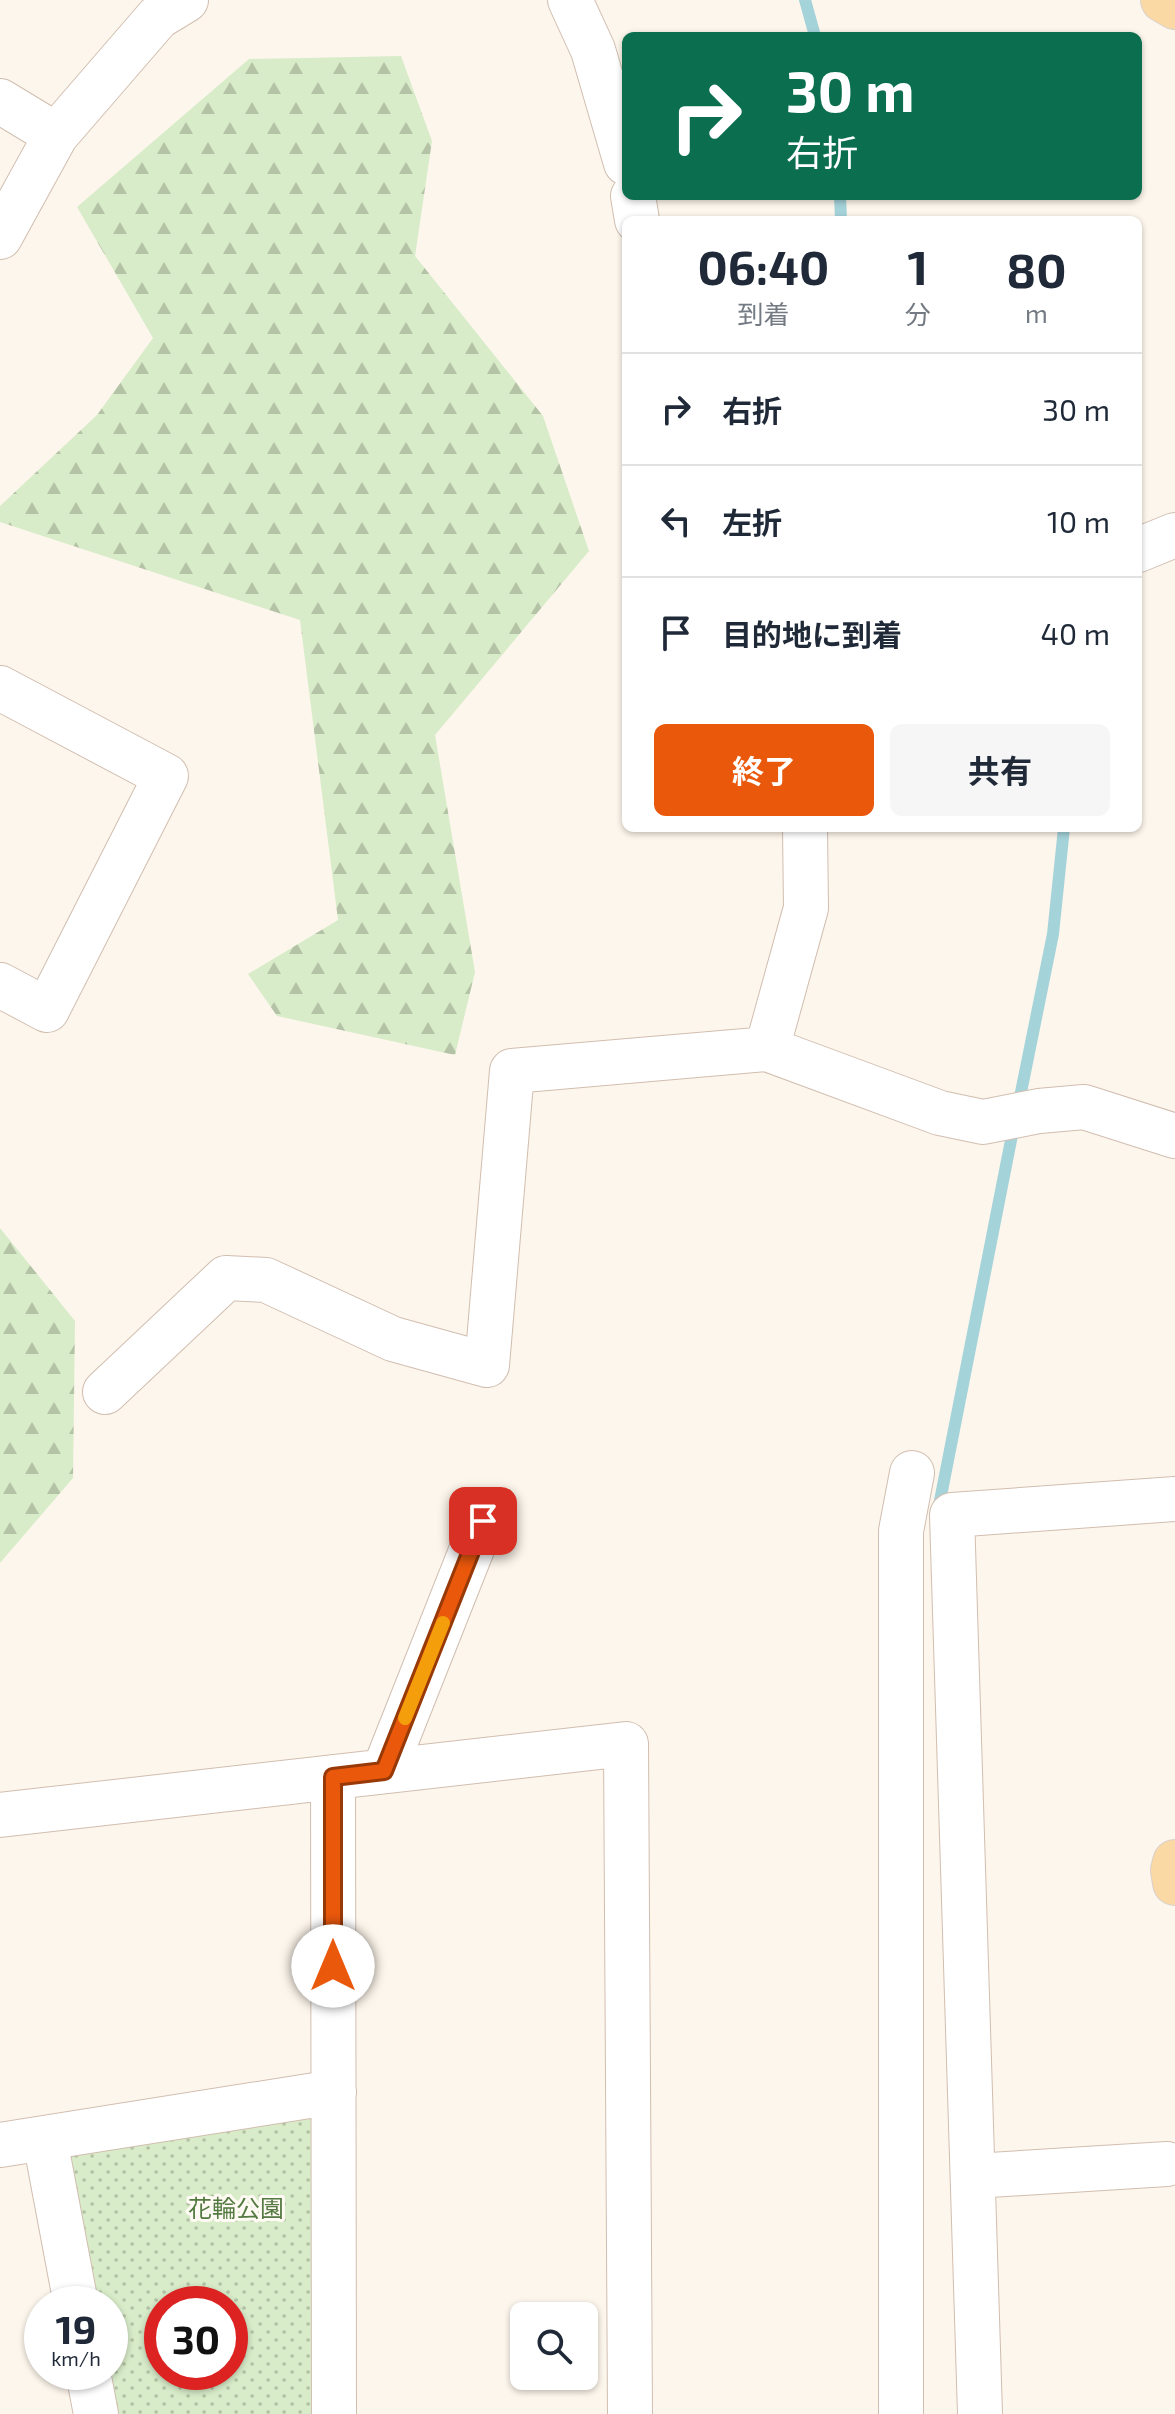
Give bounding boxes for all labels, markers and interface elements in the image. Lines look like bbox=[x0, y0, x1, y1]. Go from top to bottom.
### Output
text: 30 m bbox=[786, 56, 915, 123]
icon: right bbox=[654, 64, 758, 168]
text: 右折 bbox=[786, 130, 858, 173]
text: 06:40 bbox=[697, 237, 829, 295]
text: 1 bbox=[907, 237, 928, 295]
text: 80 bbox=[1006, 240, 1066, 298]
text: m bbox=[1025, 297, 1048, 328]
text: 到着 bbox=[737, 298, 789, 329]
text: 分 bbox=[905, 298, 931, 329]
icon: right bbox=[654, 387, 698, 431]
text: 30 m bbox=[1042, 391, 1110, 427]
text: 右折 bbox=[722, 392, 782, 428]
icon: left bbox=[654, 499, 698, 543]
text: 10 m bbox=[1047, 503, 1110, 539]
text: 左折 bbox=[722, 504, 782, 540]
icon: arrive bbox=[654, 611, 698, 655]
text: 40 m bbox=[1040, 615, 1110, 651]
text: 目的地に到着 bbox=[722, 616, 902, 652]
button: 終了 bbox=[654, 724, 874, 816]
button: 共有 bbox=[890, 724, 1110, 816]
pin bbox=[449, 1487, 517, 1555]
icon: arrive bbox=[461, 1499, 505, 1543]
position arrow bbox=[291, 1924, 375, 2008]
park label: 花輪公園 bbox=[188, 2193, 284, 2222]
speed limit sign: 30 bbox=[144, 2286, 248, 2390]
map controls bbox=[510, 2302, 598, 2390]
button: search bbox=[510, 2302, 598, 2390]
text: 19 bbox=[56, 2304, 96, 2352]
text: km/h bbox=[51, 2346, 101, 2370]

